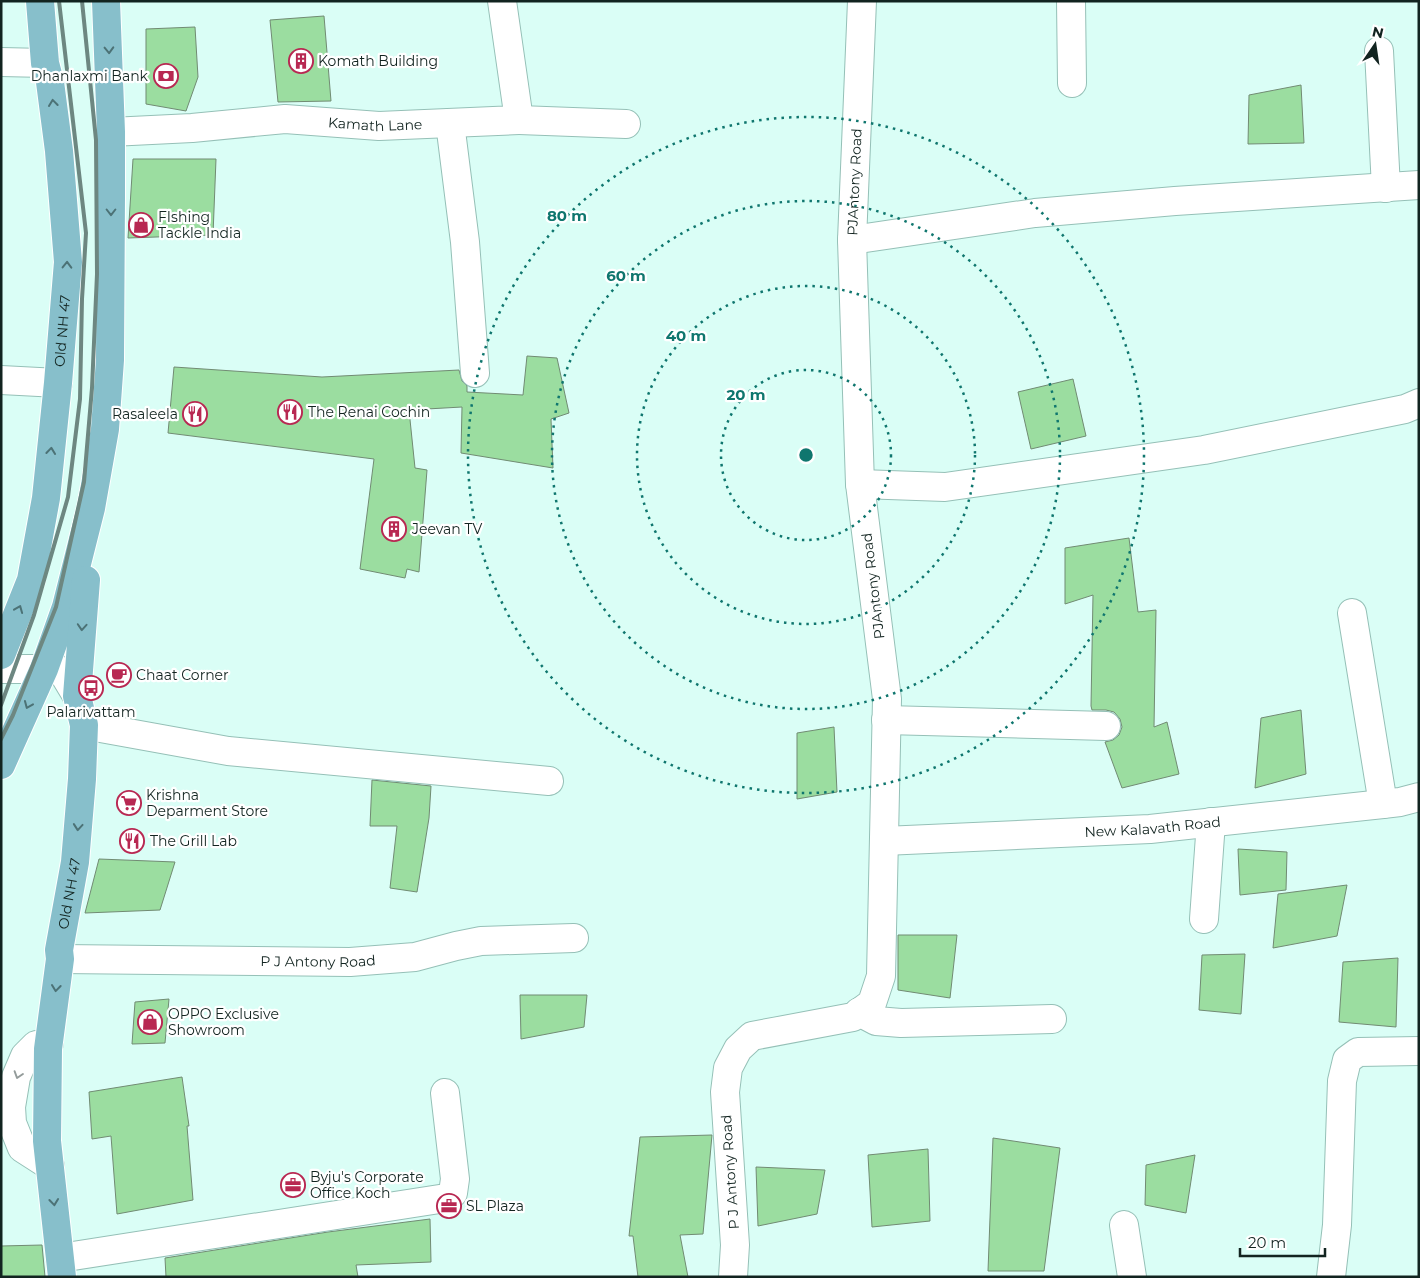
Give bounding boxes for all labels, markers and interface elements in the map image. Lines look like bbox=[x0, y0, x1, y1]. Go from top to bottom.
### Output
north arrow bbox=[1350, 20, 1400, 70]
text: N bbox=[1370, 22, 1385, 42]
one-way arrow bbox=[103, 46, 114, 54]
building icon: Komath Building bbox=[288, 48, 314, 74]
place label: Komath Building bbox=[318, 52, 438, 70]
bank icon: Dhanlaxmi Bank bbox=[153, 63, 179, 89]
place label: Dhanlaxmi Bank bbox=[31, 67, 149, 85]
one-way arrow bbox=[48, 99, 58, 107]
street label: Kamath Lane bbox=[327, 113, 423, 135]
street label: PJAntony Road bbox=[843, 128, 866, 236]
text: 80 m bbox=[547, 206, 587, 225]
place label: FIshing Tackle India bbox=[158, 208, 241, 242]
one-way arrow bbox=[106, 209, 116, 217]
shop icon: FIshing Tackle India bbox=[128, 212, 154, 238]
one-way arrow bbox=[62, 261, 72, 268]
text: 60 m bbox=[606, 266, 646, 285]
street label: Old NH 47 bbox=[50, 294, 74, 368]
text: 40 m bbox=[666, 326, 706, 345]
text: 20 m bbox=[726, 385, 766, 404]
restaurant icon: The Renai Cochin bbox=[277, 399, 303, 425]
restaurant icon: Rasaleela bbox=[182, 401, 208, 427]
place label: The Renai Cochin bbox=[308, 403, 430, 421]
place label: Rasaleela bbox=[112, 405, 178, 423]
one-way arrow bbox=[45, 446, 56, 454]
centre of rings bbox=[797, 446, 815, 464]
building icon: Jeevan TV bbox=[381, 516, 407, 542]
place label: Jeevan TV bbox=[411, 520, 482, 538]
street label: PJAntony Road bbox=[858, 532, 888, 640]
one-way arrow bbox=[14, 606, 24, 614]
one-way arrow bbox=[77, 623, 88, 631]
cafe icon: Chaat Corner bbox=[106, 662, 132, 688]
place label: Chaat Corner bbox=[136, 666, 229, 684]
bus stop icon: Palarivattam bbox=[78, 675, 104, 701]
one-way arrow bbox=[24, 700, 34, 708]
place label: Palarivattam bbox=[47, 703, 135, 721]
place label: Krishna Deparment Store bbox=[146, 786, 268, 820]
supermarket icon: Krishna Deparment Store bbox=[116, 790, 142, 816]
street label: New Kalavath Road bbox=[1084, 812, 1222, 841]
one-way arrow bbox=[72, 823, 83, 831]
restaurant icon: The Grill Lab bbox=[119, 828, 145, 854]
place label: The Grill Lab bbox=[150, 832, 237, 850]
street label: Old NH 47 bbox=[54, 857, 85, 931]
street label: P J Antony Road bbox=[260, 951, 376, 971]
one-way arrow bbox=[51, 984, 62, 992]
place label: OPPO Exclusive Showroom bbox=[168, 1005, 279, 1039]
shop icon: OPPO Exclusive Showroom bbox=[137, 1009, 163, 1035]
one-way arrow bbox=[14, 1070, 24, 1079]
street label: P J Antony Road bbox=[717, 1114, 743, 1230]
place label: Byju's Corporate Office Koch bbox=[310, 1168, 424, 1202]
office icon: Byju's Corporate Office Koch bbox=[280, 1172, 306, 1198]
office icon: SL Plaza bbox=[436, 1193, 462, 1219]
place label: SL Plaza bbox=[466, 1197, 524, 1215]
one-way arrow bbox=[48, 1198, 59, 1206]
scale bar bbox=[1240, 1226, 1325, 1258]
text: 20 m bbox=[1248, 1233, 1286, 1252]

